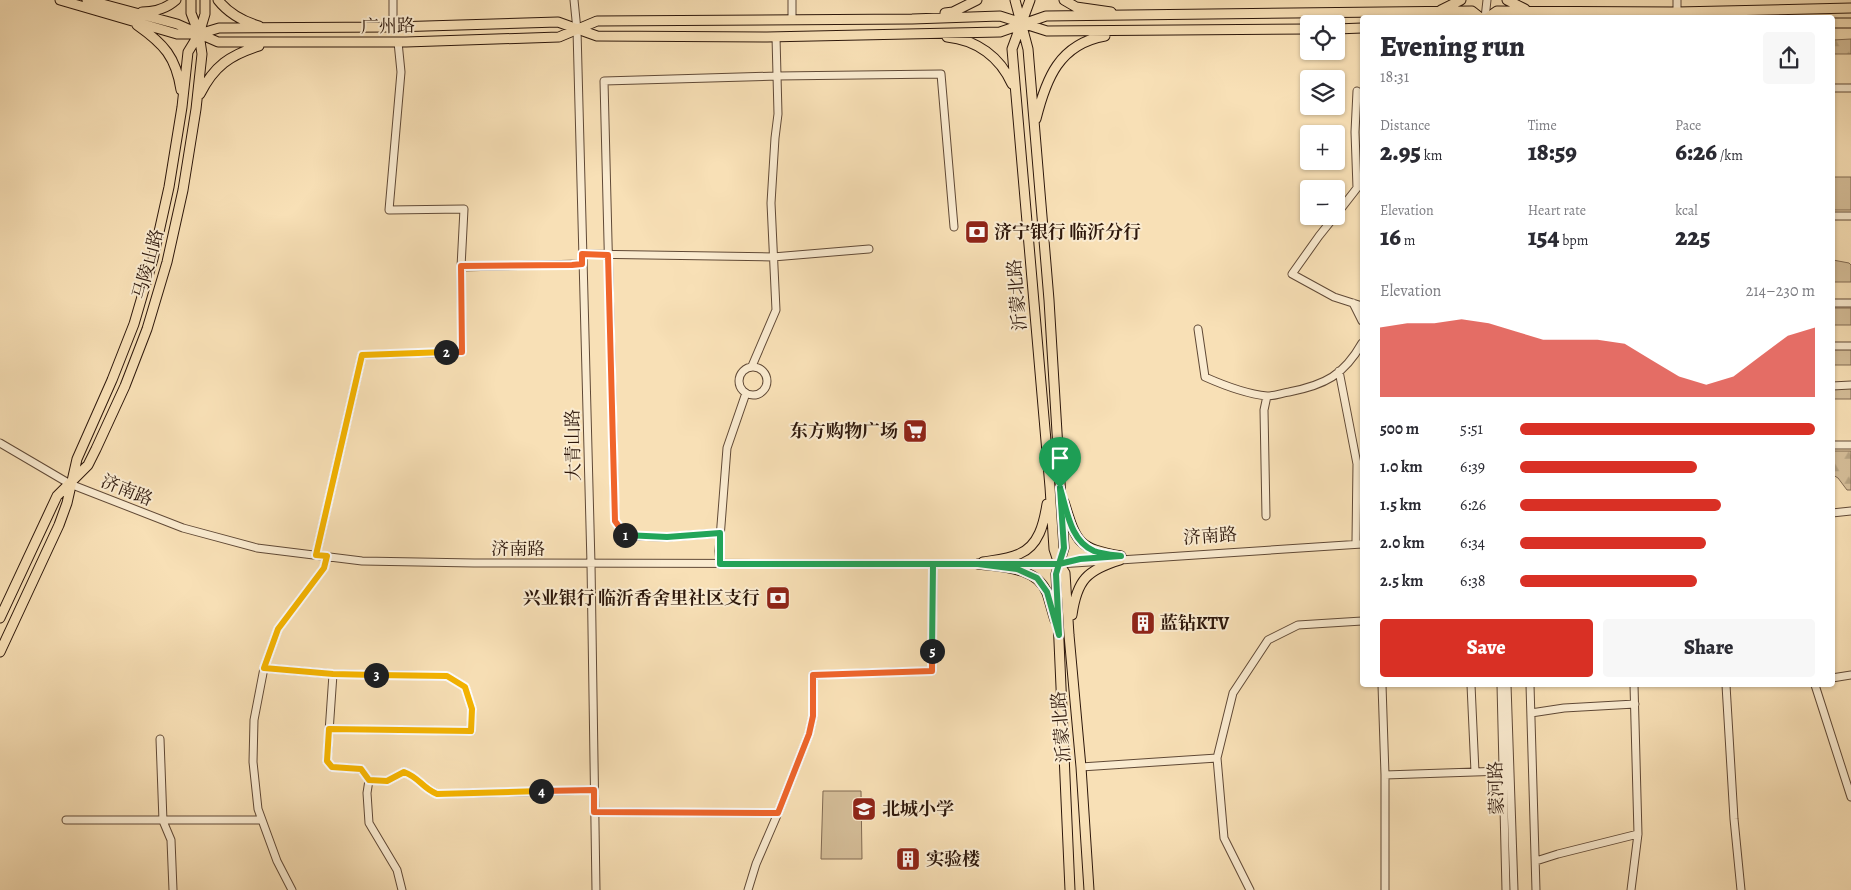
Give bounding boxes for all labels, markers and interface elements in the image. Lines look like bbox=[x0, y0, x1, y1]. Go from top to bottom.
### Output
street label: 广州路 bbox=[361, 14, 415, 38]
map controls bbox=[1300, 15, 1345, 225]
button: locate bbox=[1300, 15, 1345, 60]
text: Evening run bbox=[1380, 28, 1525, 66]
button: share bbox=[1763, 32, 1815, 84]
text: 18:31 bbox=[1380, 66, 1409, 88]
button: layers bbox=[1300, 70, 1345, 115]
text: Distance bbox=[1380, 116, 1430, 135]
text: Time bbox=[1528, 116, 1557, 135]
text: Pace bbox=[1675, 116, 1701, 135]
button: + bbox=[1300, 125, 1345, 170]
text: 2.95 bbox=[1380, 135, 1421, 169]
text: 18:59 bbox=[1528, 135, 1577, 169]
text: 6:26 bbox=[1675, 135, 1717, 169]
text: km bbox=[1421, 146, 1442, 165]
text: /km bbox=[1717, 146, 1743, 165]
button: − bbox=[1300, 180, 1345, 225]
text: Elevation bbox=[1380, 201, 1434, 220]
text: Heart rate bbox=[1528, 201, 1586, 220]
text: kcal bbox=[1675, 201, 1698, 220]
bank icon: 济宁银行 临沂分行 bbox=[964, 219, 990, 245]
place label: 济宁银行 临沂分行 bbox=[994, 220, 1141, 244]
text: 16 bbox=[1380, 220, 1401, 254]
text: 154 bbox=[1528, 220, 1559, 254]
text: 225 bbox=[1675, 220, 1710, 254]
street label: 马陵山路 bbox=[127, 226, 169, 302]
text: m bbox=[1401, 231, 1415, 250]
text: bpm bbox=[1559, 231, 1588, 250]
street label: 沂蒙北路 bbox=[1002, 258, 1032, 332]
text: Elevation bbox=[1380, 280, 1441, 302]
text: 214–230 m bbox=[1746, 280, 1815, 302]
pin: 2 bbox=[434, 340, 458, 364]
text: 2 bbox=[443, 343, 450, 362]
street label: 大青山路 bbox=[560, 409, 586, 481]
supermarket icon: 东方购物广场 bbox=[902, 418, 928, 444]
text: 500 m bbox=[1380, 418, 1419, 440]
text: 5:51 bbox=[1460, 418, 1483, 440]
place label: 东方购物广场 bbox=[790, 419, 898, 443]
pin bbox=[1039, 437, 1081, 488]
icon: arrive bbox=[1046, 444, 1074, 472]
text: 1.0 km bbox=[1380, 456, 1423, 478]
text: 6:39 bbox=[1460, 456, 1485, 478]
street label: 济南路 bbox=[97, 469, 157, 511]
text: 1.5 km bbox=[1380, 494, 1421, 516]
text: 6:26 bbox=[1460, 494, 1486, 516]
pin: 1 bbox=[612, 522, 638, 548]
street label: 济南路 bbox=[1182, 522, 1238, 550]
text: 1 bbox=[623, 526, 628, 545]
text: 2.0 km bbox=[1380, 532, 1425, 554]
text: 6:34 bbox=[1460, 532, 1485, 554]
street label: 济南路 bbox=[491, 537, 545, 561]
text: 2.5 km bbox=[1380, 570, 1423, 592]
text: 6:38 bbox=[1460, 570, 1486, 592]
bank icon: 兴业银行 临沂香舍里社区支行 bbox=[765, 585, 791, 611]
place label: 兴业银行 临沂香舍里社区支行 bbox=[523, 586, 760, 610]
building icon: 蓝钻KTV bbox=[1130, 610, 1156, 636]
place label: 蓝钻KTV bbox=[1160, 611, 1230, 635]
button: Save bbox=[1380, 619, 1593, 677]
button: Share bbox=[1603, 619, 1815, 677]
pin: 5 bbox=[920, 638, 944, 664]
text: 5 bbox=[930, 642, 935, 661]
pin: 3 bbox=[364, 662, 388, 688]
text: 3 bbox=[373, 666, 380, 685]
street label: 沂蒙北路 bbox=[1046, 690, 1076, 764]
street label: 蒙河路 bbox=[1483, 761, 1509, 815]
pin: 4 bbox=[528, 778, 554, 804]
text: 4 bbox=[538, 782, 545, 801]
school or university icon: 北城小学 bbox=[851, 796, 877, 822]
place label: 北城小学 bbox=[882, 797, 954, 821]
building icon: 实验楼 bbox=[895, 846, 921, 872]
place label: 实验楼 bbox=[926, 847, 980, 871]

